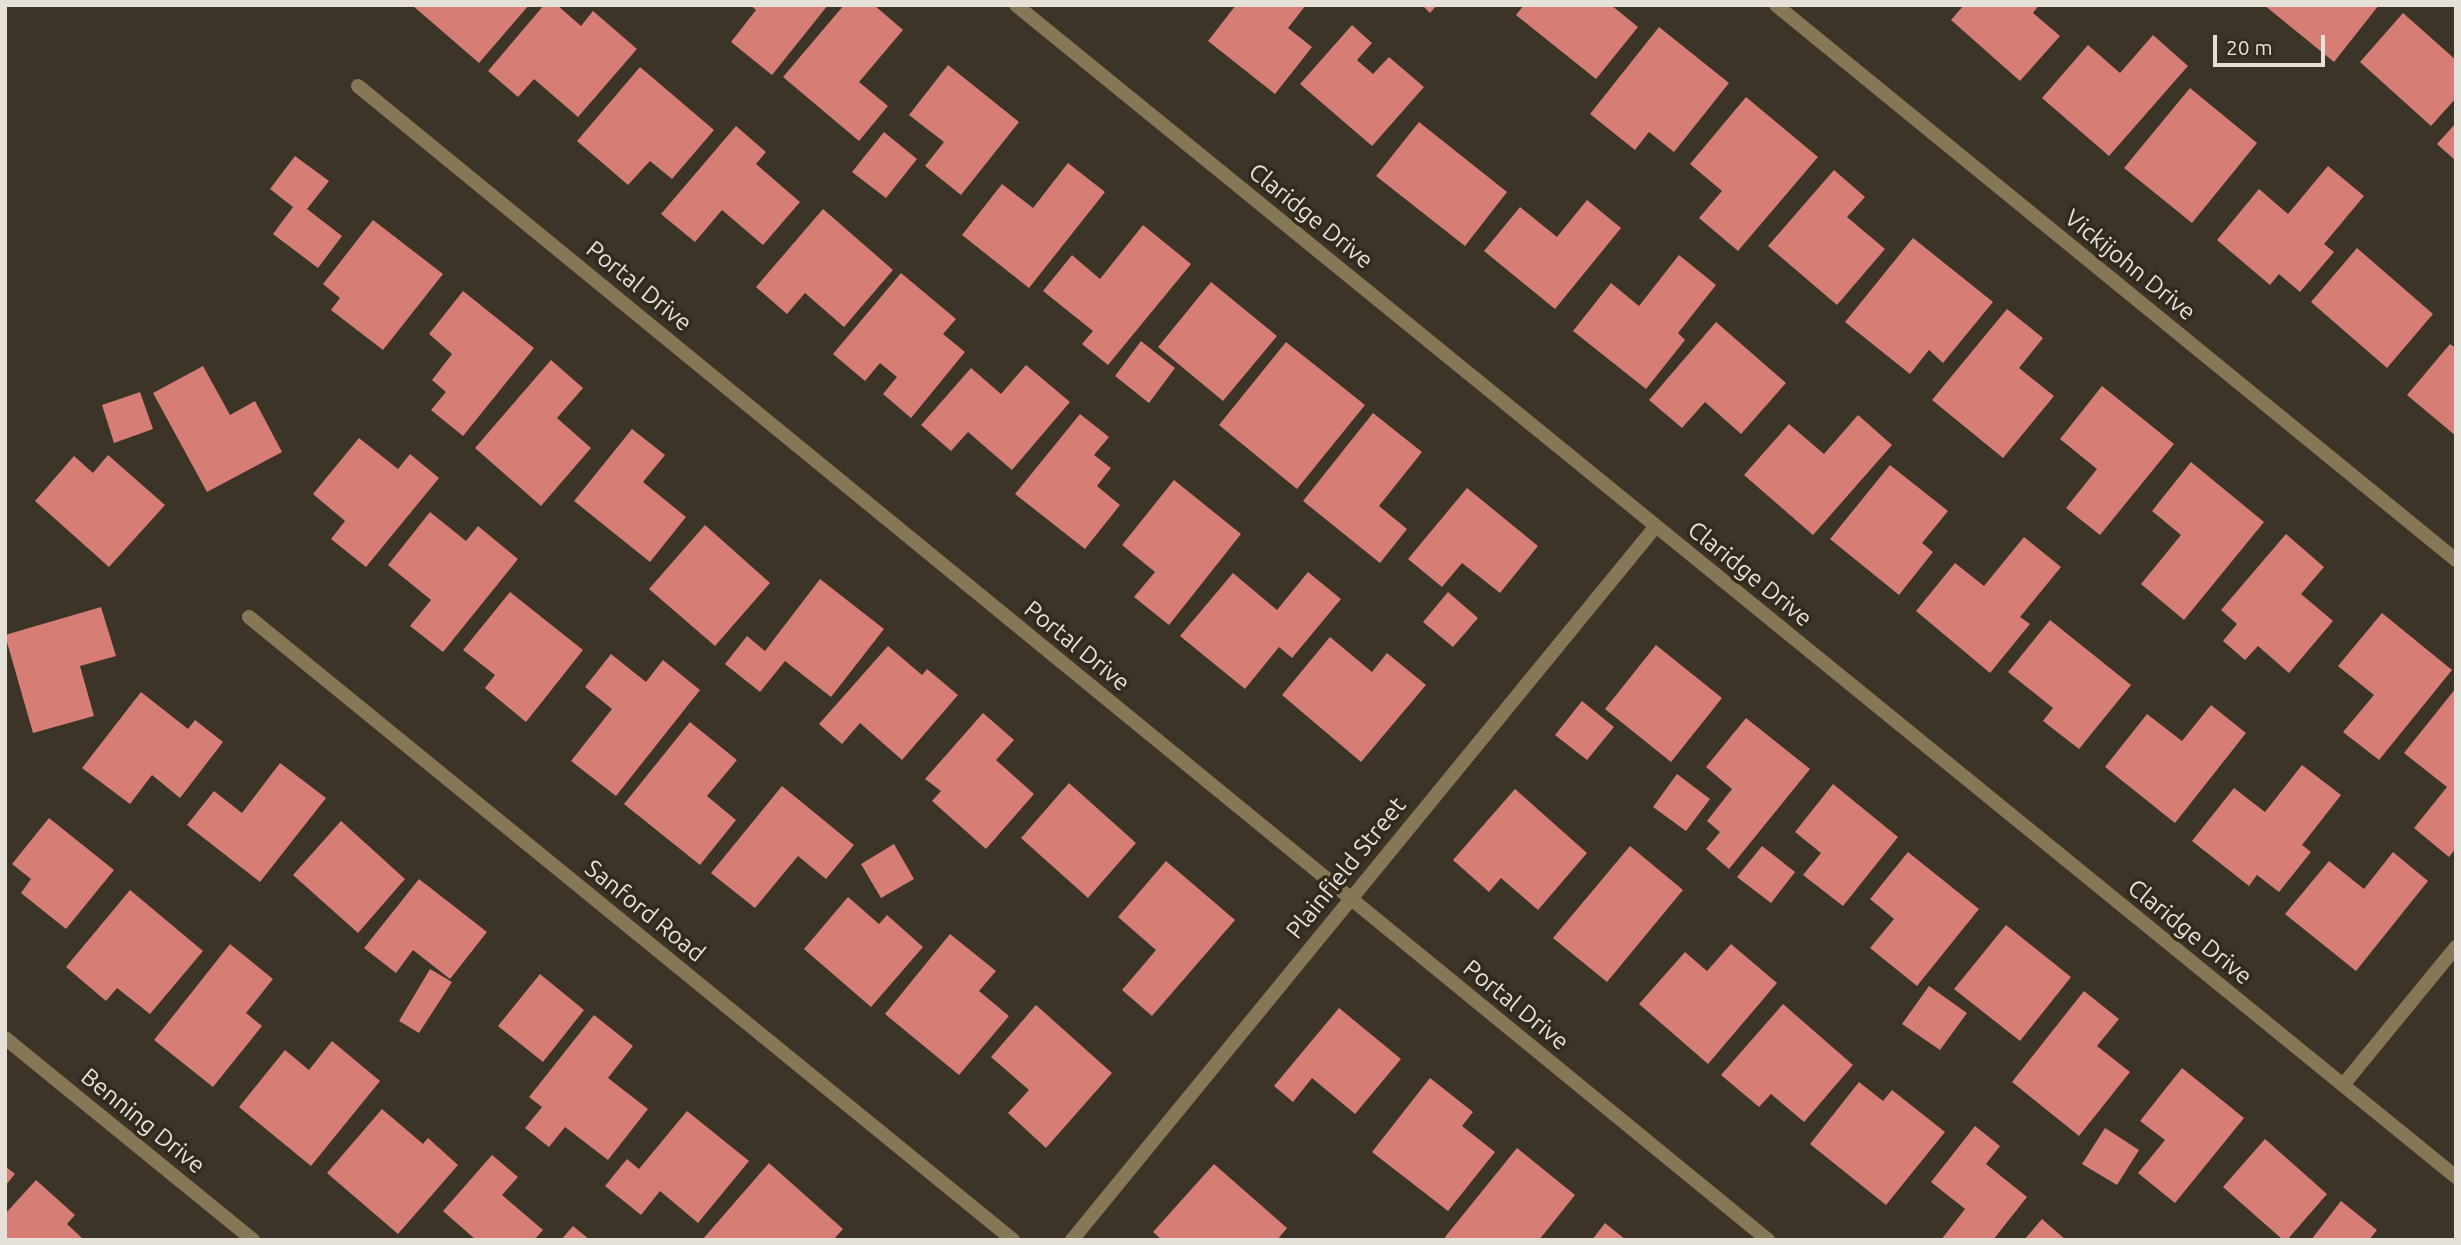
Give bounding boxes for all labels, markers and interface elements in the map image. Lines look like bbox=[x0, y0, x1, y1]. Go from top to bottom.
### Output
scale bar bbox=[2216, 21, 2328, 65]
text: 20 m bbox=[2226, 35, 2273, 59]
street label: Claridge Drive bbox=[1243, 157, 1379, 275]
street label: Vickijohn Drive bbox=[2059, 203, 2201, 327]
street label: Portal Drive bbox=[580, 235, 698, 337]
street label: Claridge Drive bbox=[1682, 515, 1818, 633]
street label: Portal Drive bbox=[1018, 595, 1136, 697]
street label: Plainfield Street bbox=[1280, 791, 1412, 945]
street label: Sanford Road bbox=[579, 854, 711, 968]
street label: Claridge Drive bbox=[2122, 873, 2258, 991]
street label: Portal Drive bbox=[1457, 954, 1575, 1056]
street label: Benning Drive bbox=[75, 1062, 211, 1180]

